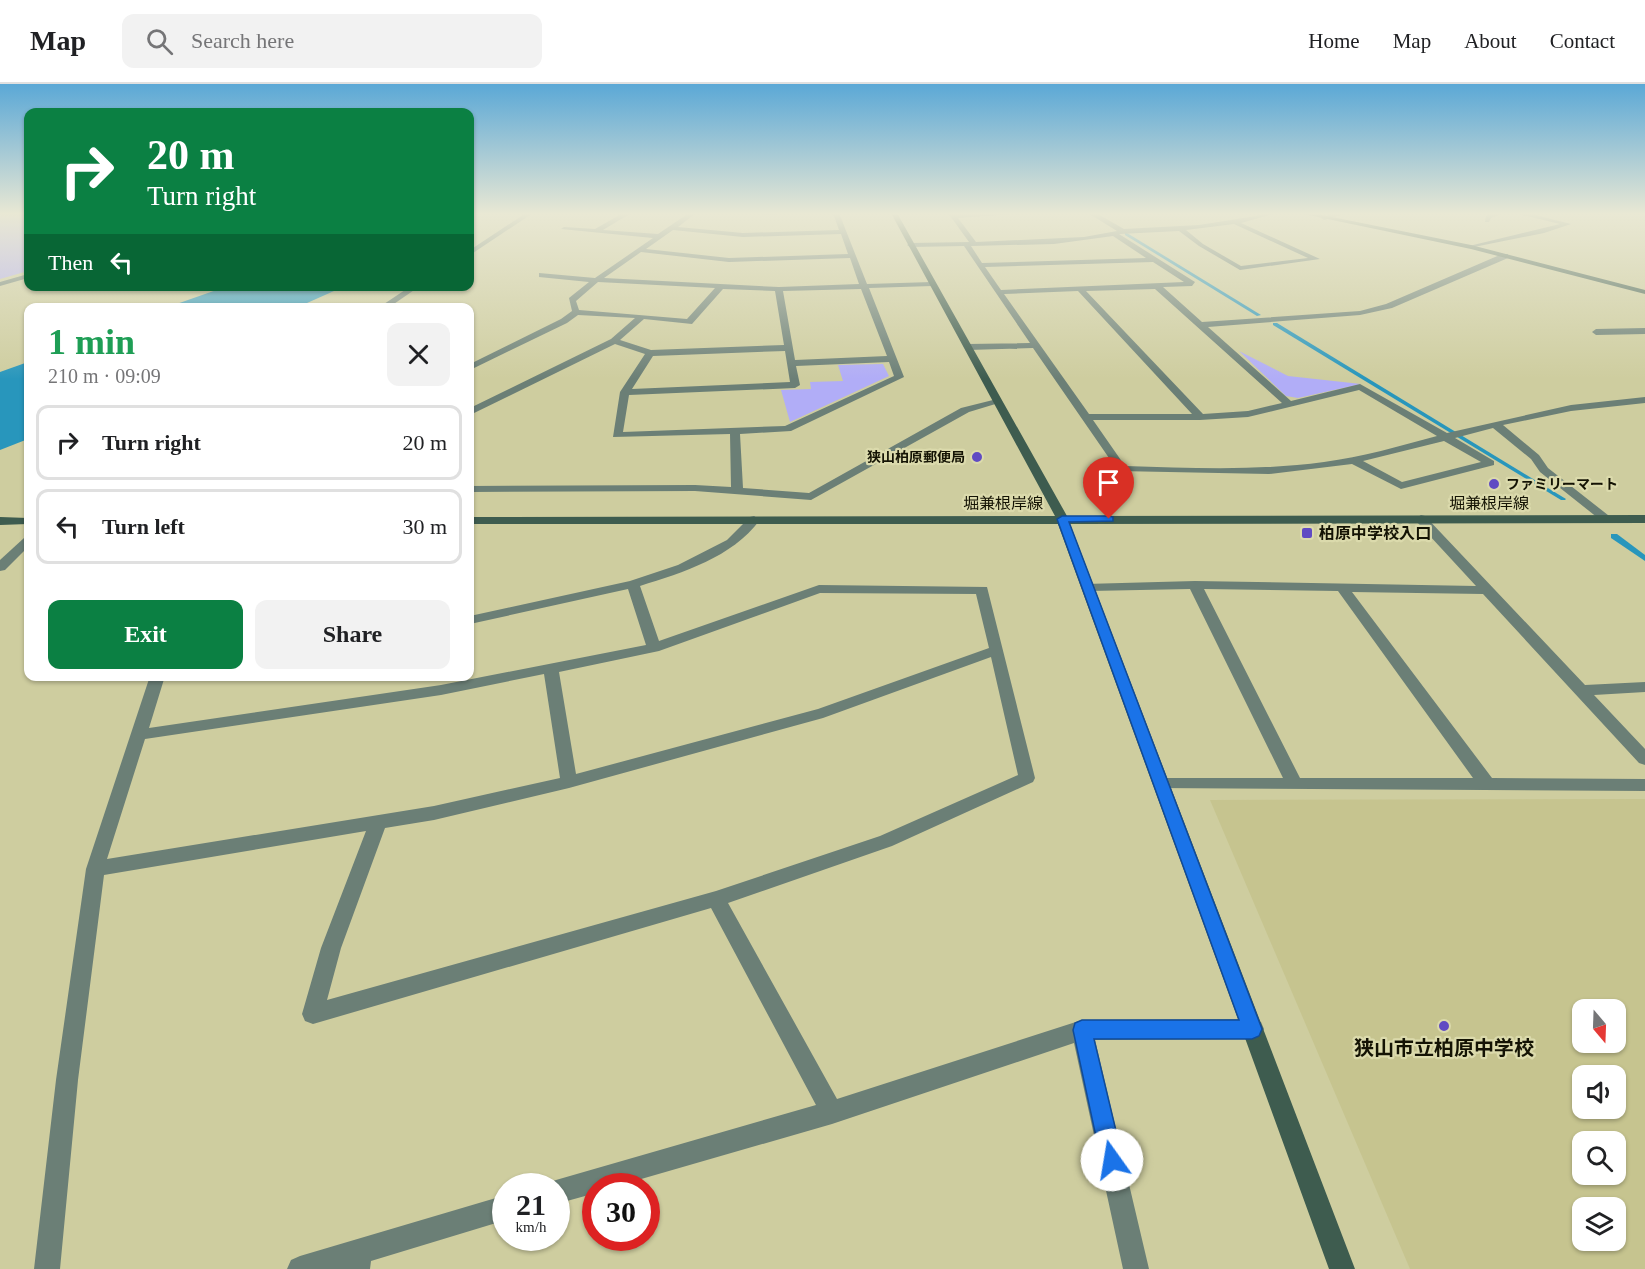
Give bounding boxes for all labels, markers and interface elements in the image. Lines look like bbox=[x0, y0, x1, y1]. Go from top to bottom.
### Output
search box bbox=[122, 14, 542, 68]
text: Map bbox=[30, 25, 86, 56]
icon: search bbox=[143, 25, 176, 58]
text: Search here bbox=[191, 28, 294, 53]
text: Home bbox=[1308, 29, 1360, 53]
text: Map bbox=[1393, 29, 1431, 53]
text: About bbox=[1464, 29, 1517, 53]
text: Contact bbox=[1550, 29, 1615, 53]
icon: right bbox=[48, 132, 126, 210]
text: 20 m bbox=[147, 132, 235, 178]
text: Turn right bbox=[147, 181, 256, 211]
icon: left bbox=[105, 246, 138, 279]
text: Then bbox=[48, 250, 93, 275]
text: 1 min bbox=[48, 322, 135, 362]
button: close bbox=[387, 323, 450, 386]
text: 210 m · 09:09 bbox=[48, 365, 161, 387]
icon: right bbox=[51, 426, 84, 459]
text: Turn right bbox=[102, 430, 201, 455]
text: 20 m bbox=[402, 430, 447, 455]
place label: 狭山柏原郵便局 bbox=[867, 450, 965, 465]
marker: 狭山柏原郵便局 bbox=[970, 450, 984, 464]
pin bbox=[1083, 457, 1134, 519]
icon: arrive bbox=[1092, 466, 1125, 499]
marker: ファミリーマート bbox=[1487, 477, 1501, 491]
place label: ファミリーマート bbox=[1506, 477, 1618, 492]
street label: 堀兼根岸線 bbox=[963, 495, 1043, 512]
street label: 堀兼根岸線 bbox=[1449, 495, 1529, 512]
icon: left bbox=[51, 510, 84, 543]
text: Turn left bbox=[102, 514, 185, 539]
text: 30 m bbox=[402, 514, 447, 539]
place label: 柏原中学校入口 bbox=[1319, 525, 1431, 542]
marker: 柏原中学校入口 bbox=[1300, 526, 1314, 540]
button: Exit bbox=[48, 600, 243, 669]
button: Share bbox=[255, 600, 450, 669]
north arrow bbox=[1572, 999, 1626, 1053]
map controls bbox=[1572, 999, 1626, 1251]
marker: 狭山市立柏原中学校 bbox=[1437, 1019, 1451, 1033]
place label: 狭山市立柏原中学校 bbox=[1354, 1037, 1534, 1059]
button: sound bbox=[1572, 1065, 1626, 1119]
position arrow bbox=[1080, 1128, 1144, 1192]
button: search bbox=[1572, 1131, 1626, 1185]
speed limit sign: 30 bbox=[582, 1173, 660, 1251]
text: 21 bbox=[516, 1188, 546, 1221]
button: layers bbox=[1572, 1197, 1626, 1251]
text: km/h bbox=[516, 1219, 546, 1235]

